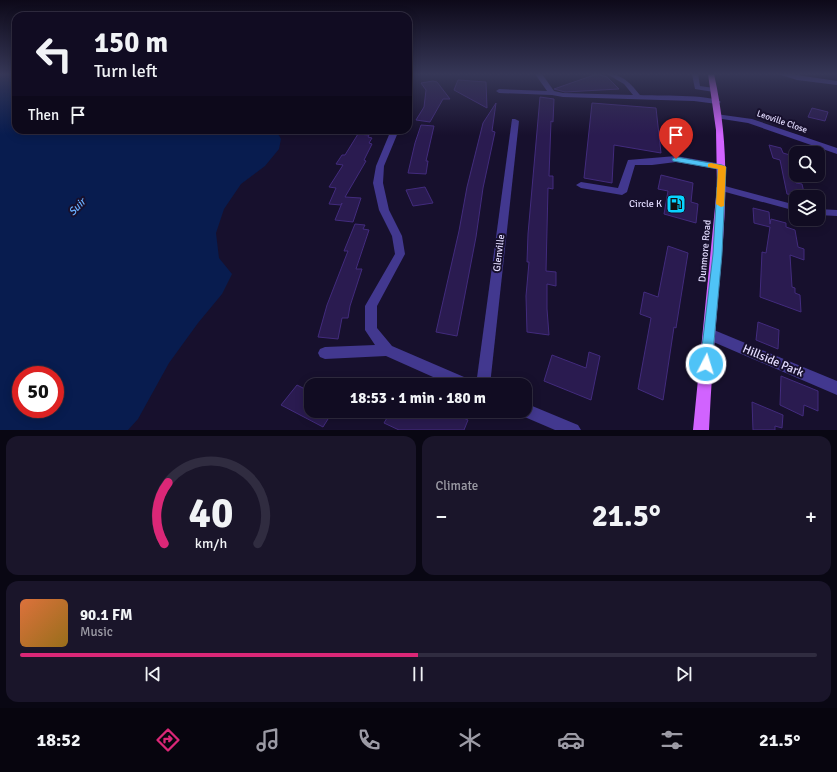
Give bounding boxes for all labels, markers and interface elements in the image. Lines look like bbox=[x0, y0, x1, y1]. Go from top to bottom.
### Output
text: 150 m bbox=[94, 26, 168, 60]
icon: left bbox=[28, 28, 80, 80]
text: Turn left bbox=[94, 60, 157, 82]
icon: arrive bbox=[67, 104, 89, 126]
text: Then bbox=[28, 106, 59, 124]
street label: Leoville Close bbox=[755, 108, 809, 136]
pin bbox=[659, 118, 693, 159]
icon: arrive bbox=[665, 124, 687, 146]
map controls bbox=[789, 146, 825, 226]
button: search bbox=[789, 146, 825, 182]
button: layers bbox=[789, 190, 825, 226]
fuel station icon: Circle K bbox=[665, 193, 687, 215]
water label: Suir bbox=[66, 194, 90, 218]
place label: Circle K bbox=[629, 198, 662, 210]
street label: Dunmore Road bbox=[696, 219, 714, 283]
street label: Glenville bbox=[491, 234, 507, 272]
street label: Hillside Park bbox=[740, 341, 806, 381]
position arrow bbox=[685, 343, 727, 385]
speed limit sign: 50 bbox=[12, 366, 64, 418]
text: 18:53 · 1 min · 180 m bbox=[350, 389, 486, 407]
text: Climate bbox=[436, 478, 478, 494]
text: 40 bbox=[188, 487, 233, 538]
text: 21.5° bbox=[592, 498, 661, 535]
text: − bbox=[436, 503, 447, 530]
text: + bbox=[805, 503, 817, 530]
text: km/h bbox=[195, 534, 227, 551]
text: 90.1 FM bbox=[80, 606, 132, 624]
text: Music bbox=[80, 624, 113, 640]
icon: previous bbox=[142, 663, 164, 685]
icon: pause bbox=[407, 663, 429, 685]
icon: next bbox=[673, 663, 695, 685]
icon: directions bbox=[154, 726, 182, 754]
icon: music bbox=[254, 726, 282, 754]
icon: phone bbox=[355, 726, 383, 754]
icon: climate bbox=[456, 726, 484, 754]
icon: car bbox=[557, 726, 585, 754]
icon: filters bbox=[658, 726, 686, 754]
text: 18:52 bbox=[36, 729, 81, 751]
text: 21.5° bbox=[759, 729, 801, 751]

